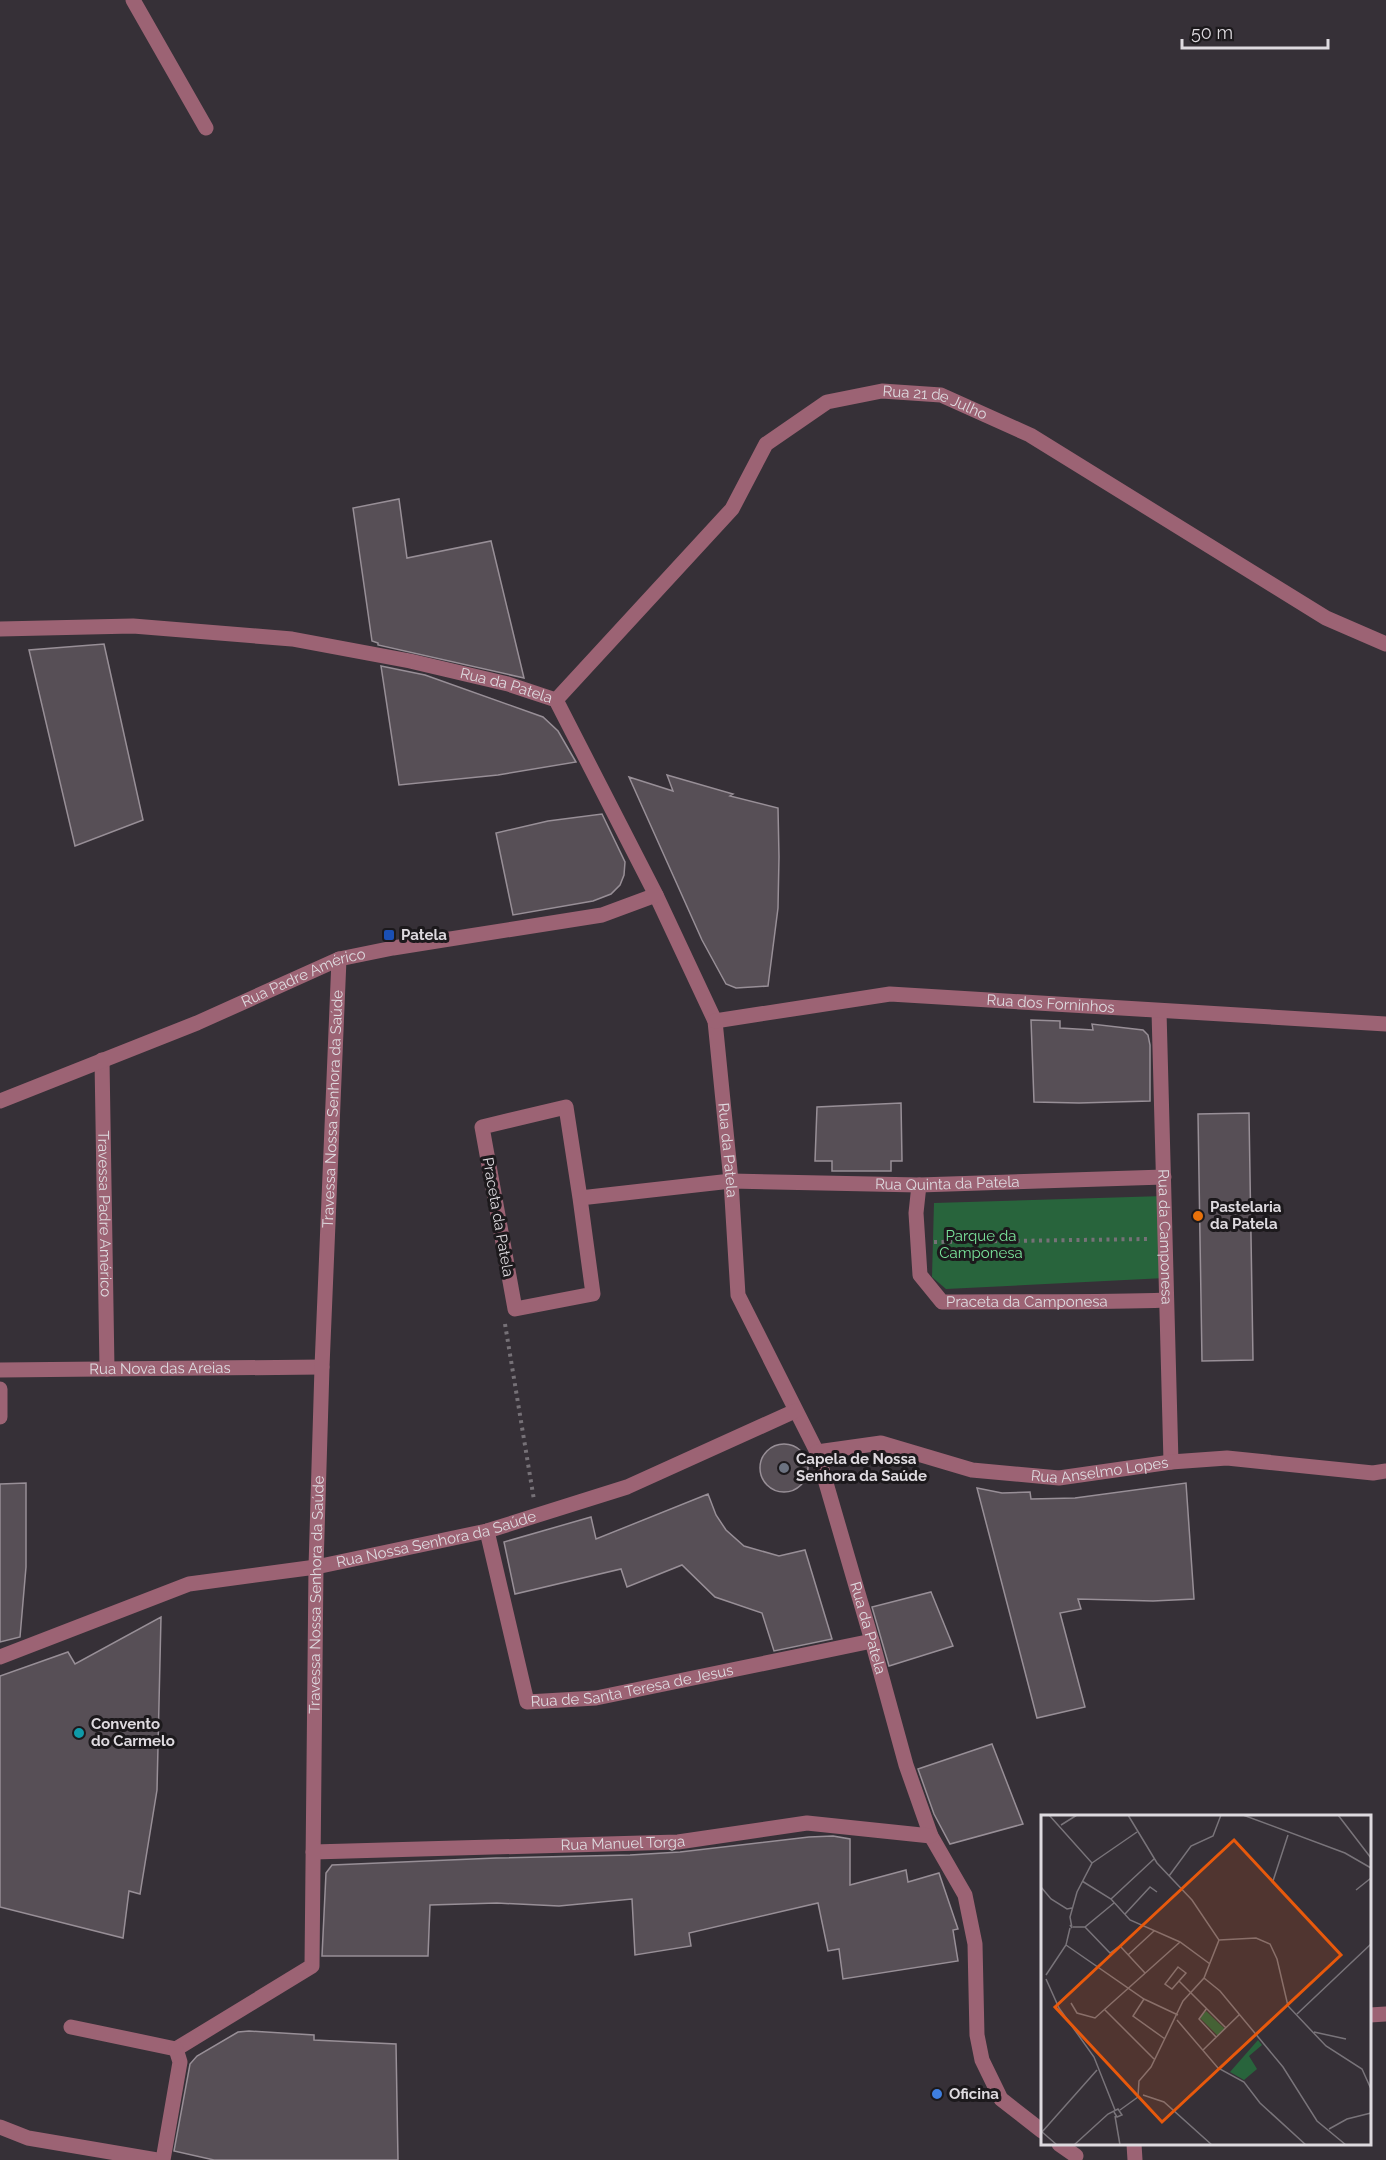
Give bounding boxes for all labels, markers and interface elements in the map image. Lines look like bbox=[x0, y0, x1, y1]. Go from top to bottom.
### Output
scale bar bbox=[1182, 12, 1328, 50]
text: 50 m bbox=[1191, 22, 1233, 43]
street label: Rua 21 de Julho bbox=[882, 382, 990, 424]
street label: Rua da Patela bbox=[458, 664, 555, 707]
place label: Patela bbox=[401, 926, 447, 944]
marker: Patela bbox=[382, 928, 396, 942]
street label: Rua Padre Américo bbox=[239, 945, 367, 1011]
street label: Travessa Nossa Senhora da Saúde bbox=[319, 989, 347, 1228]
street label: Rua dos Forninhos bbox=[986, 991, 1115, 1017]
street label: Rua da Patela bbox=[714, 1102, 741, 1198]
street label: Travessa Padre Américo bbox=[94, 1131, 115, 1297]
street label: Praceta da Patela bbox=[479, 1156, 517, 1278]
street label: Rua da Camponesa bbox=[1154, 1169, 1176, 1305]
street label: Rua Quinta da Patela bbox=[875, 1173, 1020, 1194]
place label: Pastelaria da Patela bbox=[1210, 1198, 1282, 1233]
marker: Pastelaria da Patela bbox=[1191, 1209, 1205, 1223]
park label: Parque da Camponesa bbox=[939, 1227, 1023, 1262]
street label: Praceta da Camponesa bbox=[946, 1292, 1108, 1311]
street label: Rua Nova das Areias bbox=[89, 1359, 231, 1378]
place label: Capela de Nossa Senhora da Saúde bbox=[796, 1450, 927, 1485]
street label: Rua Anselmo Lopes bbox=[1030, 1453, 1170, 1487]
marker: Capela de Nossa Senhora da Saúde bbox=[777, 1461, 791, 1475]
street label: Travessa Nossa Senhora da Saúde bbox=[306, 1475, 328, 1714]
street label: Rua Nossa Senhora da Saúde bbox=[335, 1507, 538, 1572]
street label: Rua da Patela bbox=[846, 1580, 890, 1676]
street label: Rua de Santa Teresa de Jesus bbox=[530, 1661, 735, 1711]
place label: Convento do Carmelo bbox=[91, 1715, 175, 1750]
marker: Convento do Carmelo bbox=[72, 1726, 86, 1740]
inset map bbox=[1041, 1815, 1371, 2145]
street label: Rua Manuel Torga bbox=[560, 1832, 686, 1854]
place label: Oficina bbox=[949, 2085, 999, 2103]
marker: Oficina bbox=[930, 2087, 944, 2101]

